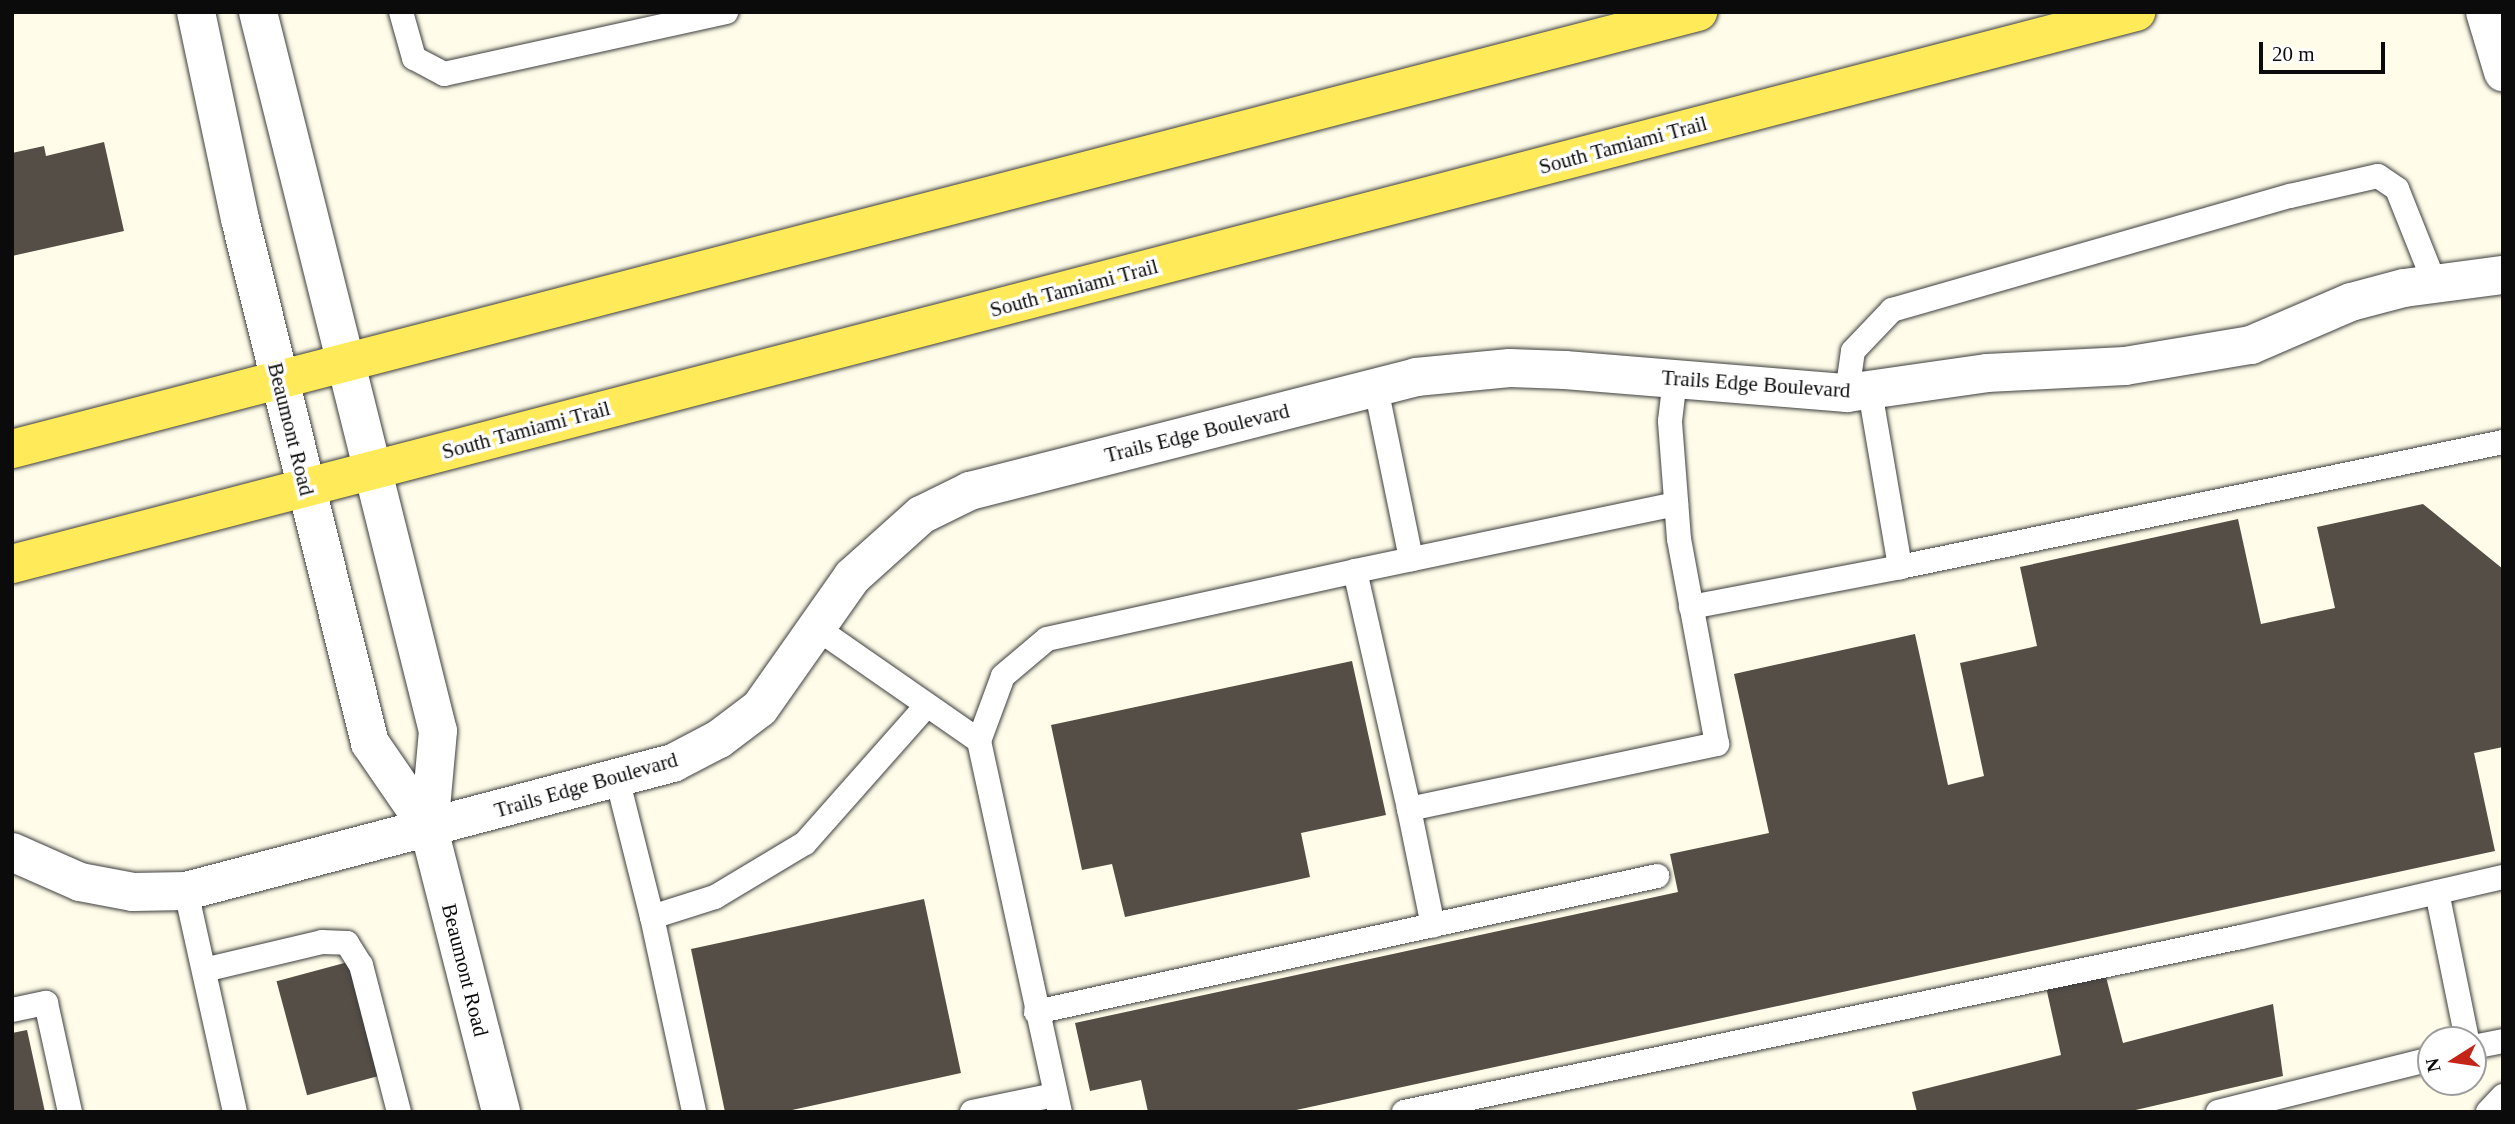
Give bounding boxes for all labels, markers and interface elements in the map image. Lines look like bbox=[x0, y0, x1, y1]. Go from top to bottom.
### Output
scale bar bbox=[2263, 28, 2389, 72]
text: 20 m bbox=[2272, 42, 2315, 66]
street label: South Tamiami Trail bbox=[1536, 110, 1710, 180]
street label: South Tamiami Trail bbox=[987, 253, 1161, 323]
street label: Beaumont Road bbox=[262, 360, 320, 498]
street label: Trails Edge Boulevard bbox=[1661, 365, 1851, 403]
street label: South Tamiami Trail bbox=[439, 395, 613, 465]
street label: Trails Edge Boulevard bbox=[1102, 398, 1292, 468]
street label: Trails Edge Boulevard bbox=[492, 747, 680, 823]
street label: Beaumont Road bbox=[436, 901, 494, 1039]
north arrow bbox=[2417, 1026, 2487, 1096]
text: N bbox=[2421, 1056, 2445, 1074]

